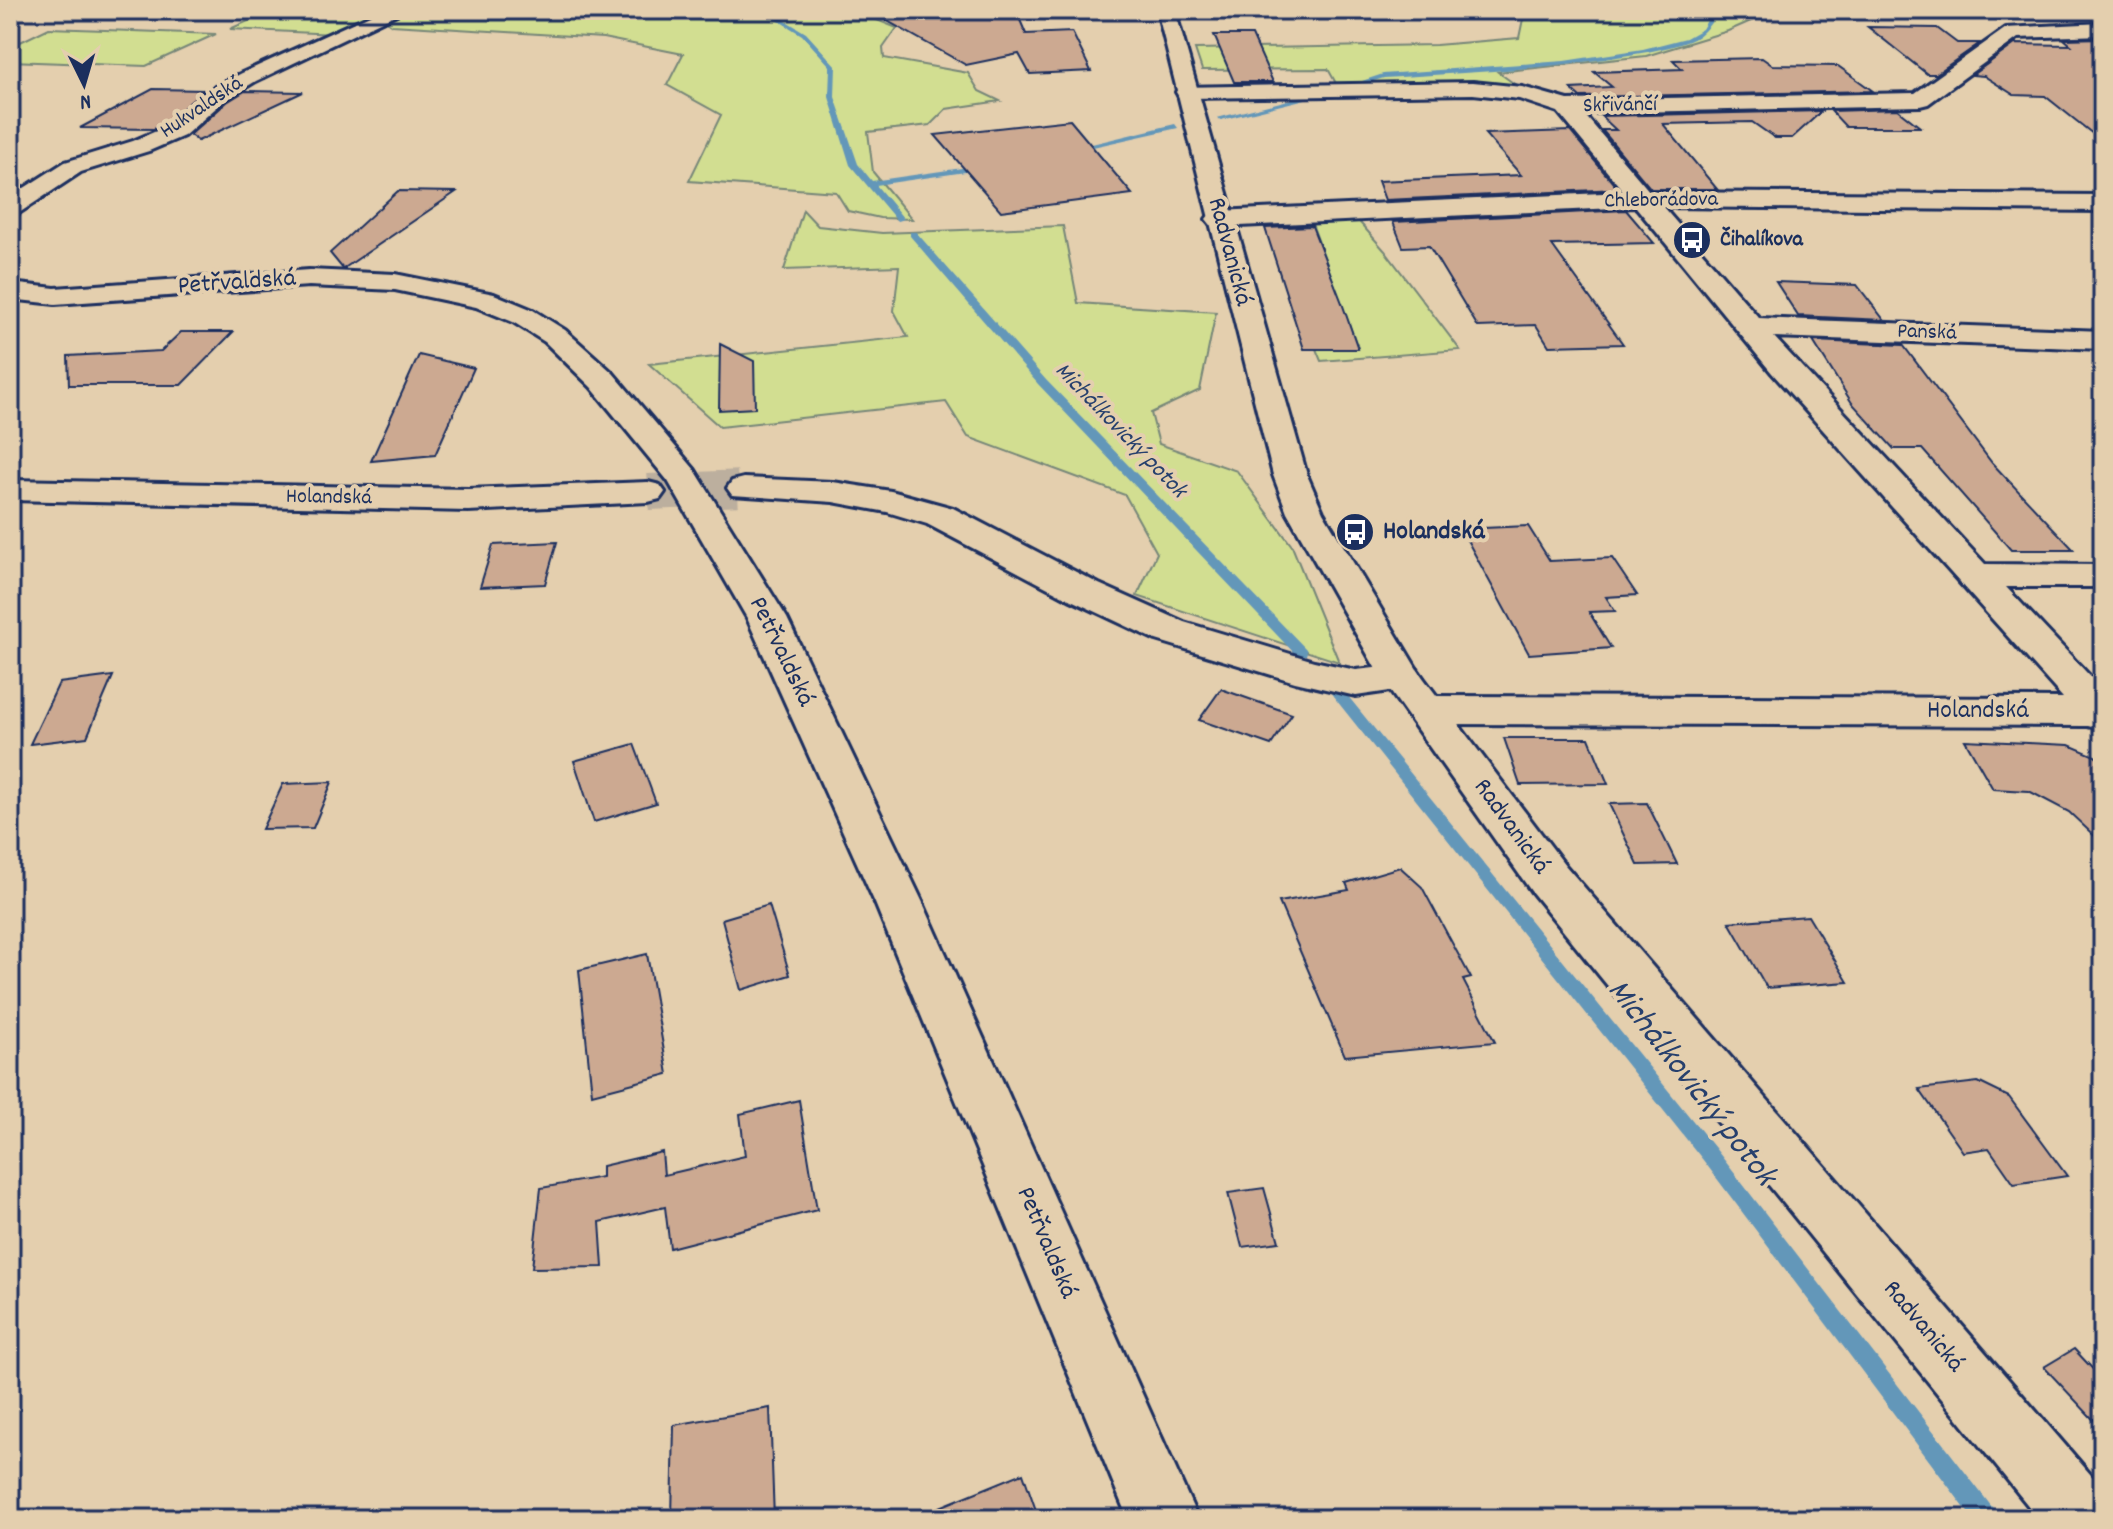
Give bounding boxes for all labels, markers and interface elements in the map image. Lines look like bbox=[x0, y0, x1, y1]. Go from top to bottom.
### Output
north arrow bbox=[44, 44, 124, 124]
street label: Hukvaldská bbox=[154, 69, 250, 147]
text: N bbox=[79, 85, 92, 116]
street label: Skřivánčí bbox=[1583, 90, 1659, 122]
street label: Chleborádova bbox=[1604, 184, 1719, 217]
street label: Radvanická bbox=[1197, 194, 1261, 310]
bus stop icon: Čihalíkova bbox=[1671, 219, 1713, 261]
place label: Čihalíkova bbox=[1720, 225, 1804, 256]
street label: Petřvaldská bbox=[177, 260, 297, 306]
street label: Panská bbox=[1897, 316, 1957, 350]
water label: Michálkovický potok bbox=[1046, 355, 1195, 508]
street label: Holandská bbox=[286, 482, 372, 514]
bus stop icon: Holandská bbox=[1334, 511, 1376, 553]
place label: Holandská bbox=[1383, 514, 1486, 551]
street label: Petřvaldská bbox=[738, 591, 824, 713]
street label: Holandská bbox=[1927, 693, 2029, 730]
street label: Radvanická bbox=[1463, 771, 1559, 883]
water label: Michálkovický potok bbox=[1593, 970, 1789, 1201]
street label: Petřvaldská bbox=[1006, 1181, 1086, 1305]
street label: Radvanická bbox=[1873, 1273, 1973, 1381]

